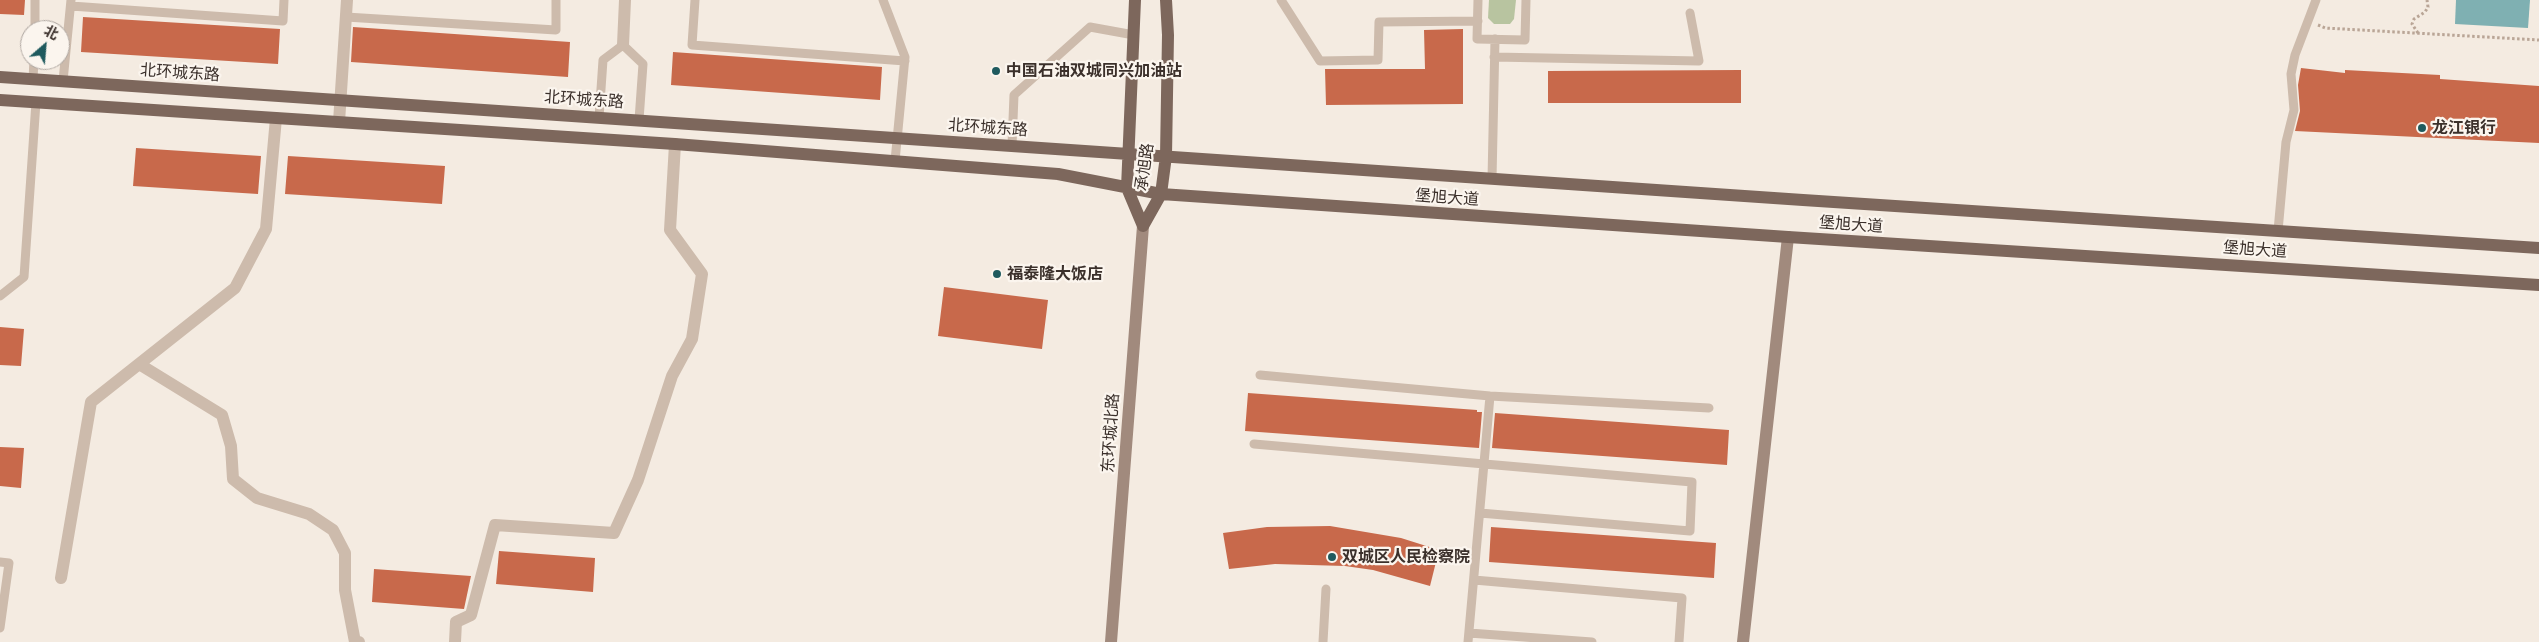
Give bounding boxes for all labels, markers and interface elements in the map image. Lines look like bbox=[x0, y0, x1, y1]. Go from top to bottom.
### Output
north arrow bbox=[20, 20, 70, 70]
text: 北 bbox=[41, 21, 62, 44]
street label: 北环城东路 bbox=[139, 61, 221, 85]
place label: 中国石油双城同兴加油站 bbox=[1006, 61, 1182, 81]
marker: 中国石油双城同兴加油站 bbox=[990, 65, 1002, 77]
street label: 北环城东路 bbox=[543, 88, 625, 112]
street label: 北环城东路 bbox=[947, 116, 1029, 140]
place label: 龙江银行 bbox=[2432, 118, 2496, 138]
marker: 龙江银行 bbox=[2416, 122, 2428, 134]
street label: 承旭路 bbox=[1132, 142, 1158, 192]
street label: 堡旭大道 bbox=[1414, 186, 1480, 210]
street label: 堡旭大道 bbox=[1818, 213, 1884, 237]
street label: 堡旭大道 bbox=[2222, 238, 2288, 262]
place label: 福泰隆大饭店 bbox=[1007, 264, 1103, 284]
marker: 福泰隆大饭店 bbox=[991, 268, 1003, 280]
street label: 东环城北路 bbox=[1099, 392, 1123, 474]
place label: 双城区人民检察院 bbox=[1342, 547, 1470, 567]
marker: 双城区人民检察院 bbox=[1326, 551, 1338, 563]

